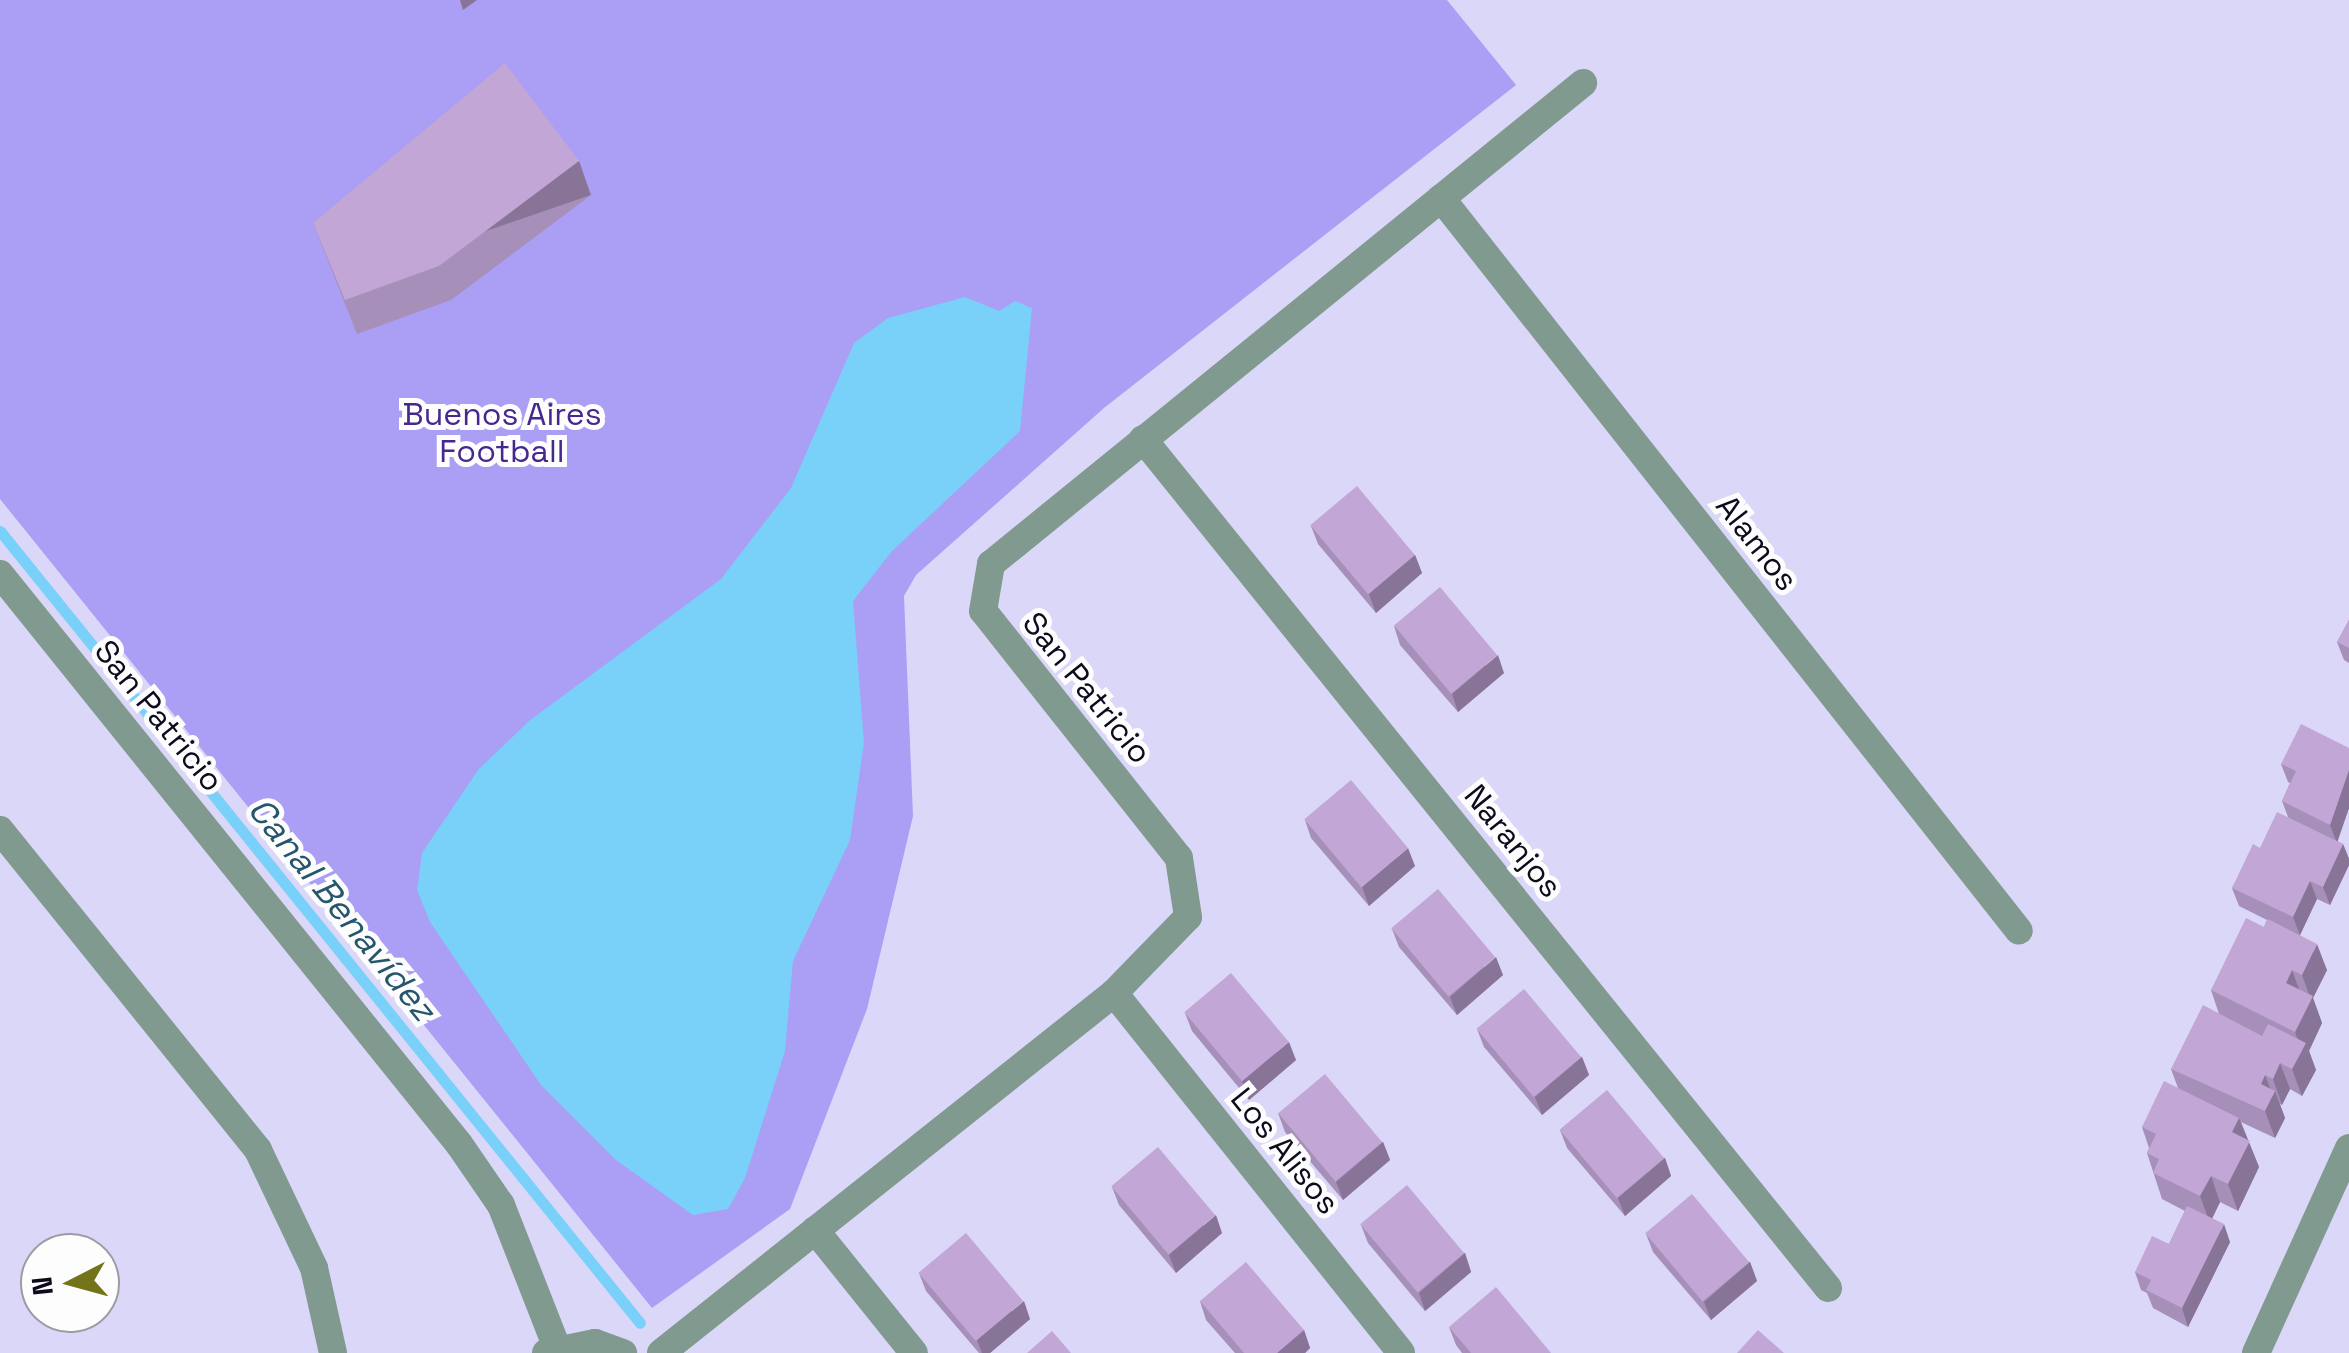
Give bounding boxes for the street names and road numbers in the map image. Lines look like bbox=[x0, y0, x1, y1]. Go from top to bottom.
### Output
street label: Alamos bbox=[1708, 488, 1806, 598]
street label: San Patricio bbox=[1014, 605, 1160, 771]
street label: San Patricio bbox=[86, 633, 232, 799]
street label: Naranjos bbox=[1456, 777, 1570, 905]
street label: Los Alisos bbox=[1222, 1080, 1348, 1222]

